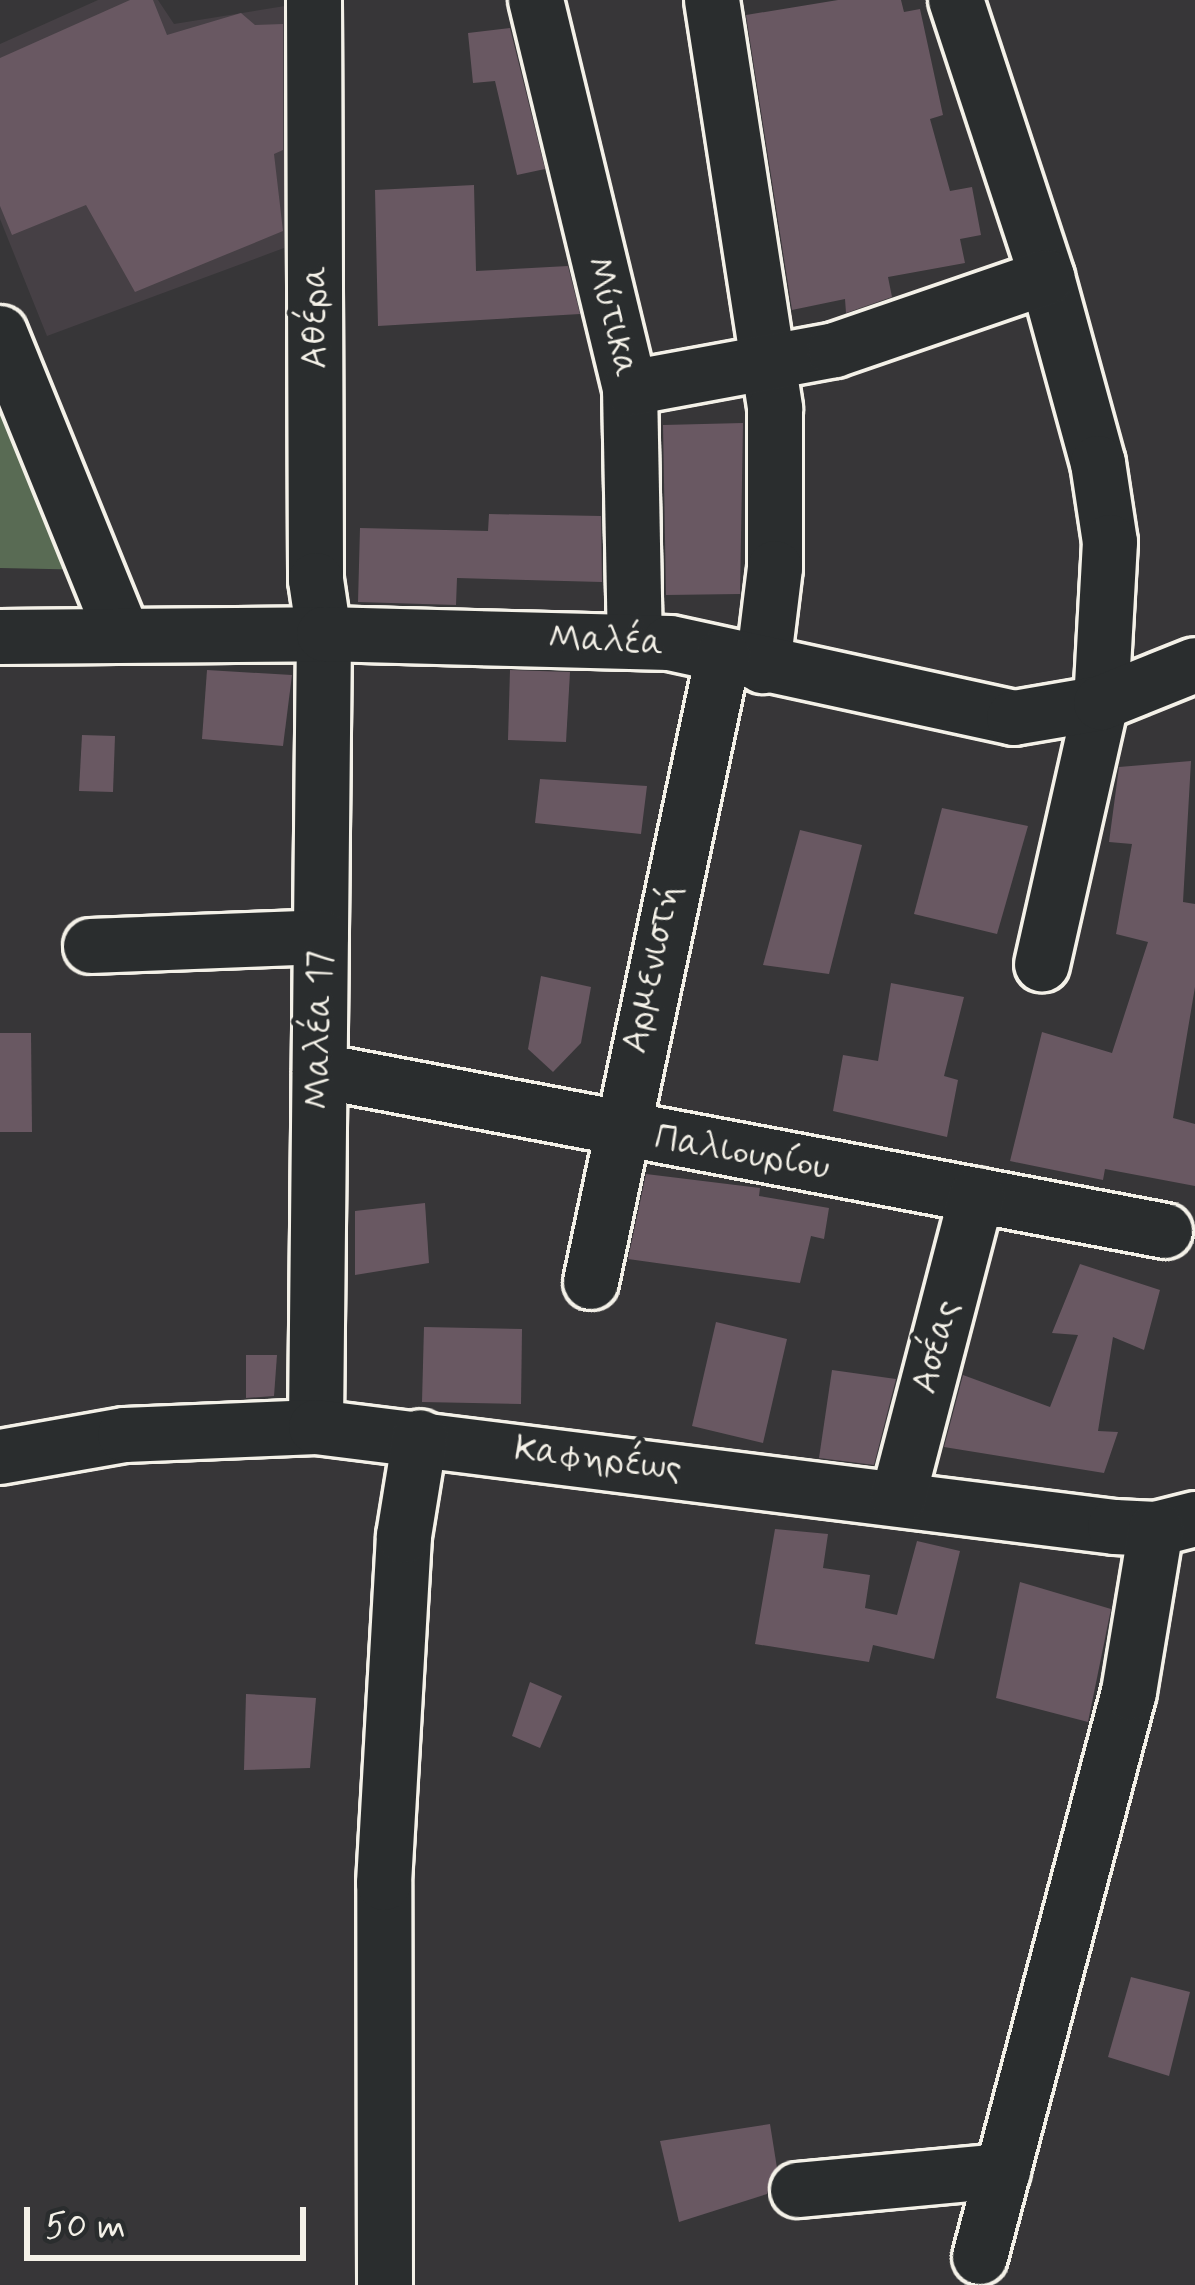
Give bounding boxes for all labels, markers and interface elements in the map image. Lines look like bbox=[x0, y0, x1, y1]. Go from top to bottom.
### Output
street label: Μύτικα bbox=[575, 252, 647, 382]
street label: Αθέρα bbox=[294, 265, 338, 369]
street label: Μαλέα bbox=[547, 617, 665, 667]
street label: Αρμενιστή bbox=[614, 881, 692, 1057]
street label: Μαλέα 17 bbox=[297, 950, 343, 1110]
street label: Παλιουρίου bbox=[651, 1117, 833, 1191]
street label: Ασέας bbox=[904, 1296, 970, 1398]
street label: Καφηρέως bbox=[512, 1428, 684, 1492]
scale bar bbox=[30, 2183, 312, 2257]
text: 50 m bbox=[45, 2204, 126, 2251]

